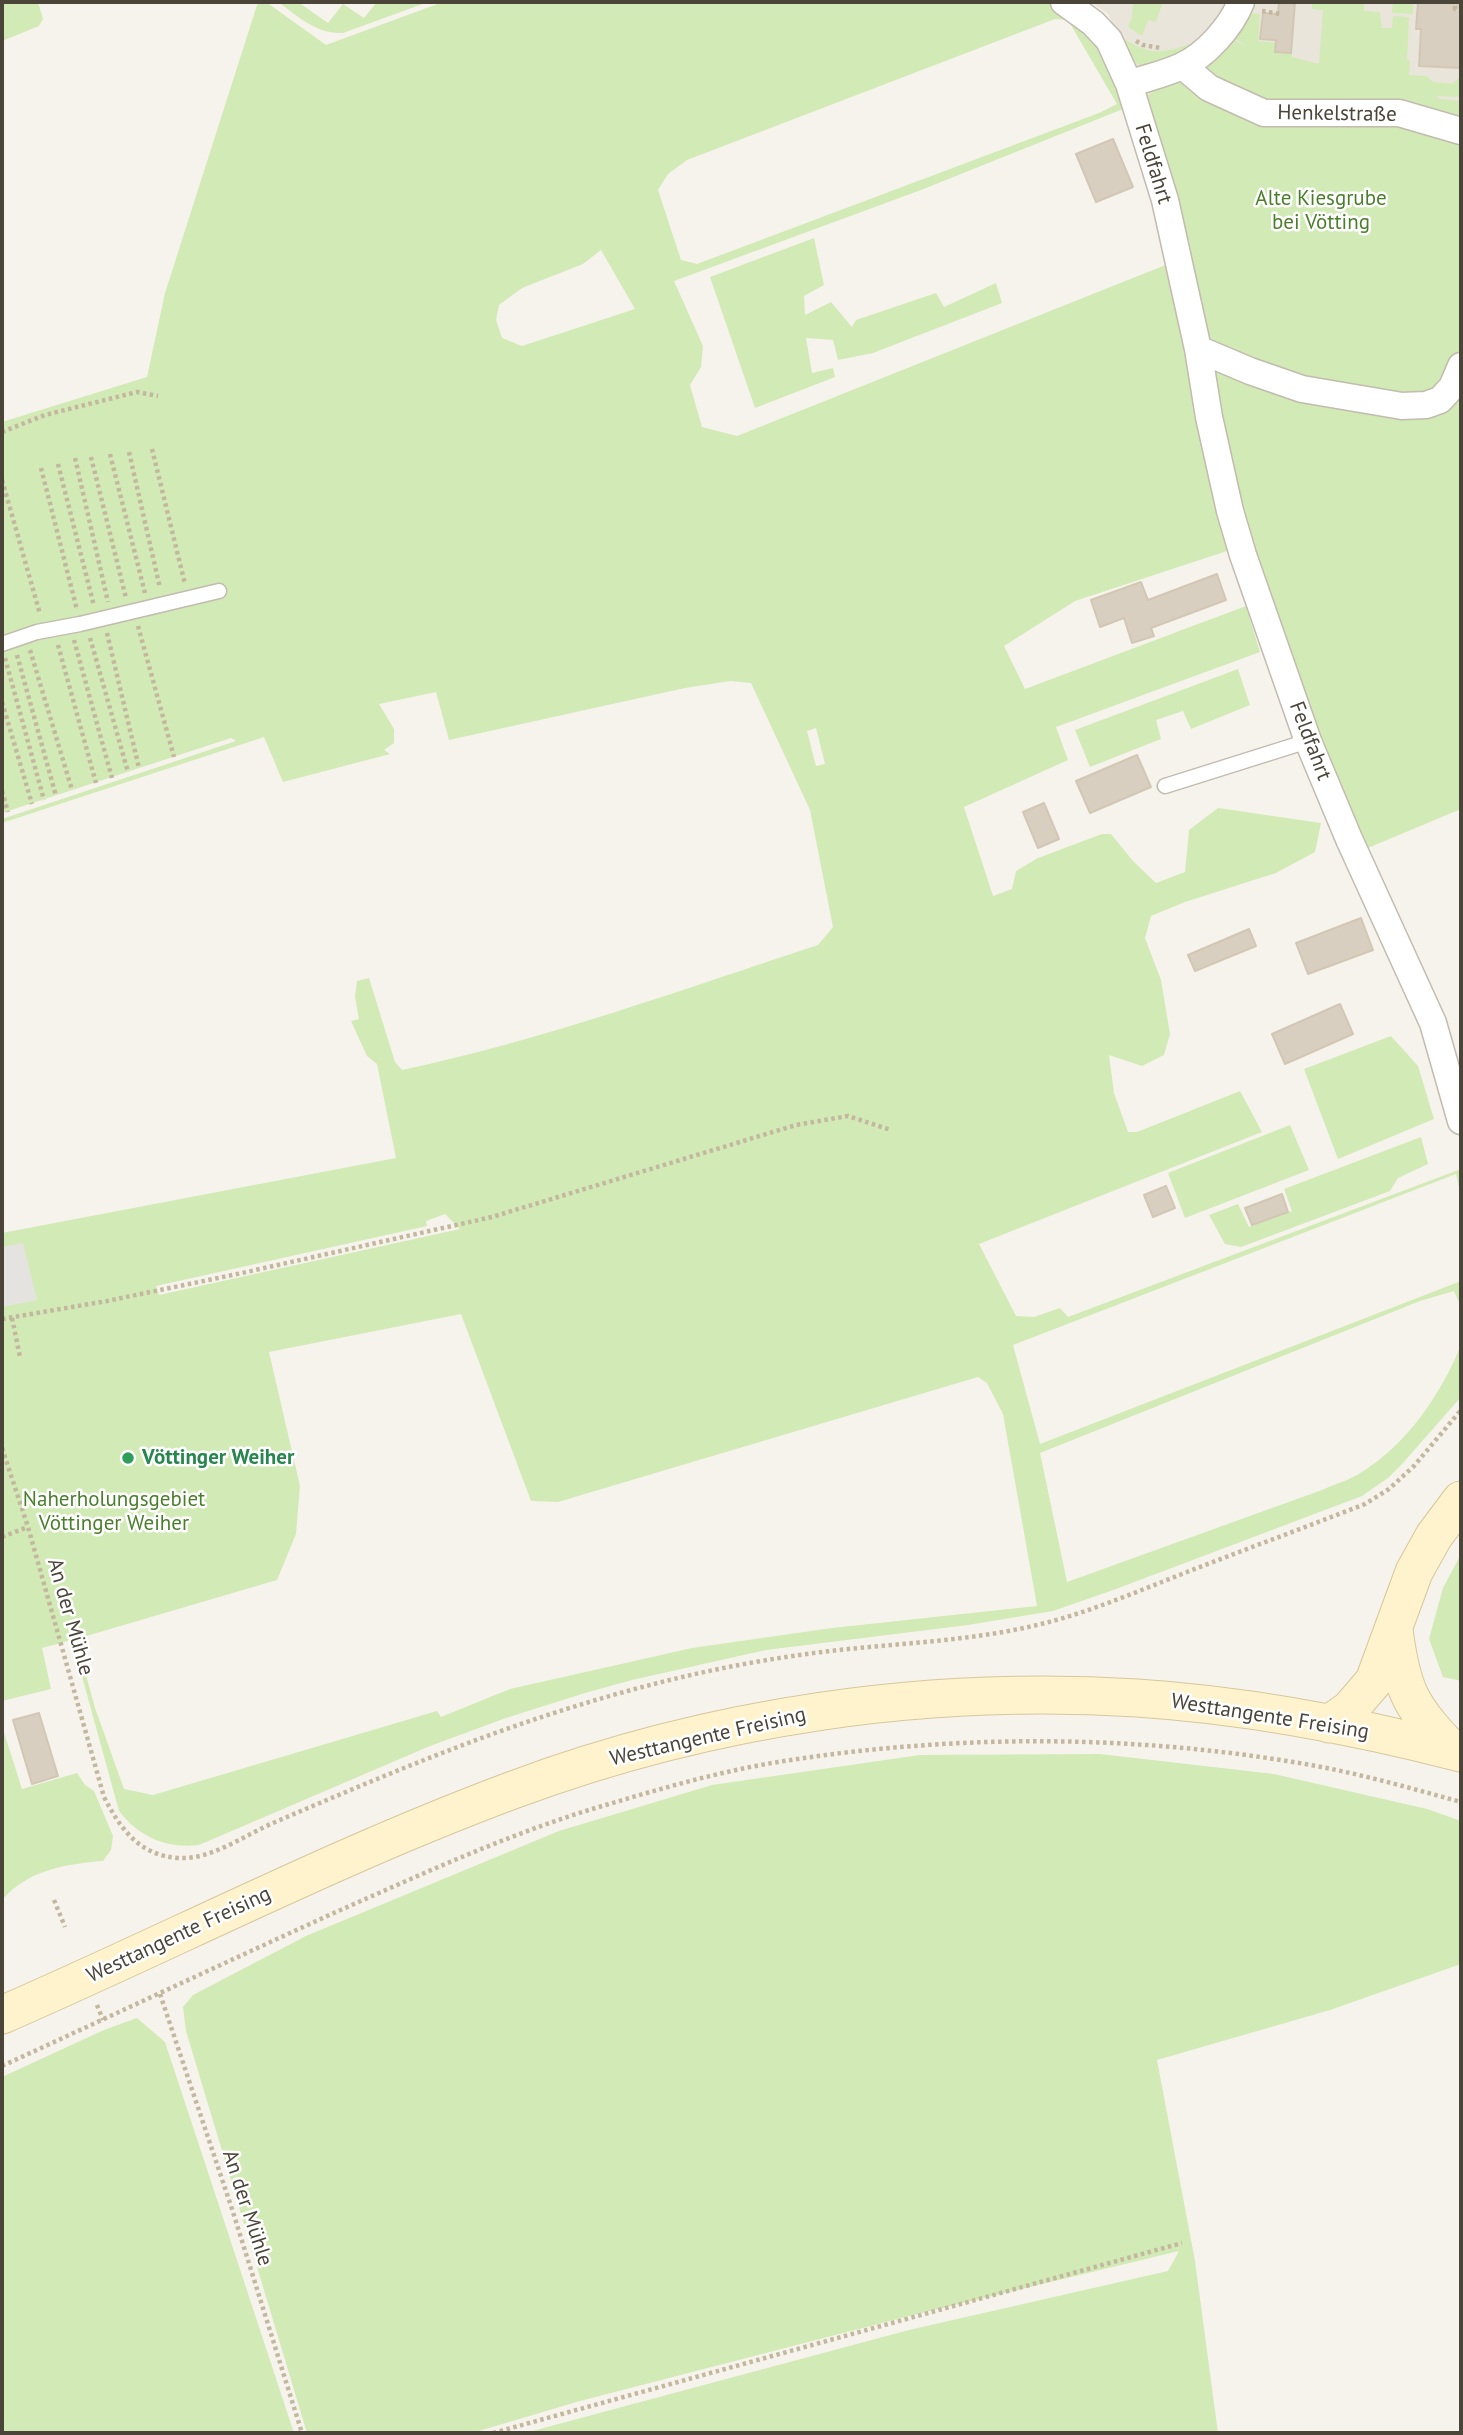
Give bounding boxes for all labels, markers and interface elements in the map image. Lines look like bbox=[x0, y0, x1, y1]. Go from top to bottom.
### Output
street label: Henkelstraße bbox=[1277, 100, 1397, 128]
street label: Feldfahrt bbox=[1129, 121, 1177, 207]
park label: Alte Kiesgrube bei Vötting bbox=[1255, 186, 1387, 236]
street label: Feldfahrt bbox=[1283, 698, 1337, 784]
place label: Vöttinger Weiher bbox=[142, 1445, 294, 1471]
marker: Vöttinger Weiher bbox=[120, 1450, 136, 1466]
park label: Naherholungsgebiet Vöttinger Weiher bbox=[23, 1487, 205, 1537]
street label: An der Mühle bbox=[41, 1556, 99, 1678]
street label: Westtangente Freising bbox=[1169, 1689, 1371, 1745]
street label: Westtangente Freising bbox=[608, 1702, 808, 1772]
street label: Westtangente Freising bbox=[83, 1881, 275, 1989]
street label: An der Mühle bbox=[216, 2147, 278, 2269]

